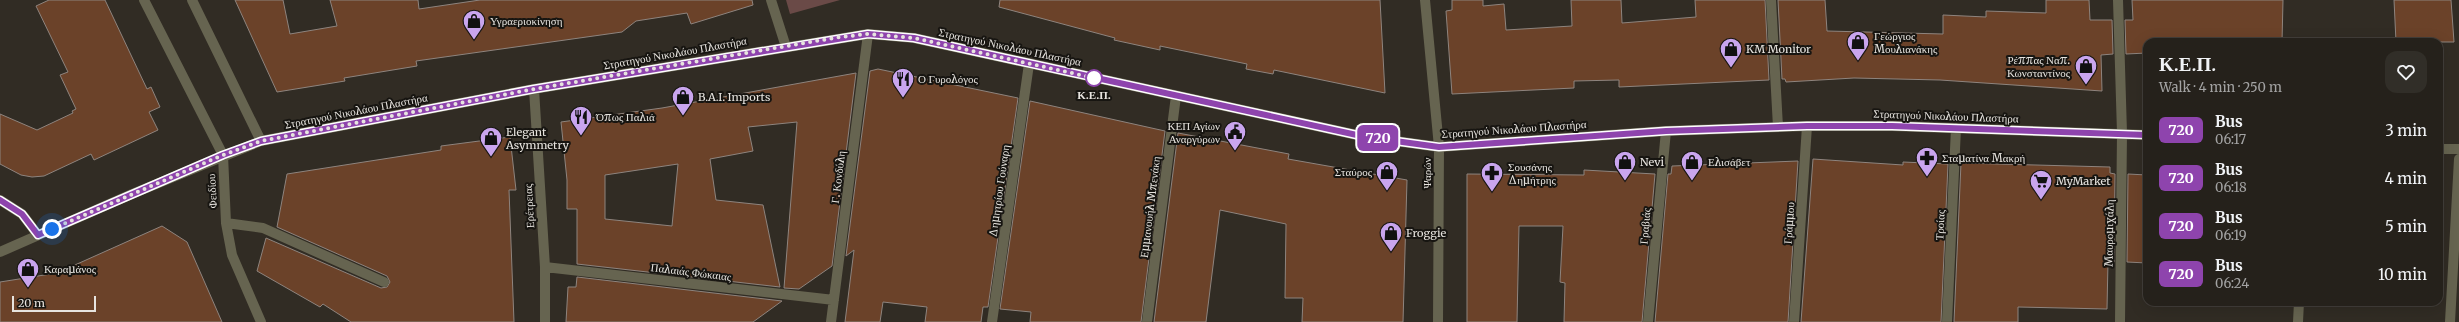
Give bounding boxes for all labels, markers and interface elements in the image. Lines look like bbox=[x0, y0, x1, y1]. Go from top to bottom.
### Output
shop icon: Υγραεριοκίνηση bbox=[461, 8, 487, 41]
place label: Υγραεριοκίνηση bbox=[490, 14, 563, 28]
street label: Στρατηγού Νικολάου Πλαστήρα bbox=[937, 25, 1083, 69]
shop icon: Γεώργιος Μουλιανάκης bbox=[1845, 29, 1871, 62]
place label: Γεώργιος Μουλιανάκης bbox=[1874, 29, 1938, 56]
street label: Στρατηγού Νικολάου Πλαστήρα bbox=[602, 33, 748, 73]
shop icon: KM Monitor bbox=[1718, 36, 1744, 69]
place label: KM Monitor bbox=[1746, 42, 1811, 56]
button: heart bbox=[2385, 51, 2427, 93]
text: Κ.Ε.Π. bbox=[2159, 52, 2216, 76]
place label: Ρέππας Ναπ. Κωνσταντίνος bbox=[2007, 53, 2071, 80]
shop icon: Ρέππας Ναπ. Κωνσταντίνος bbox=[2073, 53, 2099, 86]
restaurant icon: Ο Γυρολόγος bbox=[890, 66, 916, 99]
marker: Κ.Ε.Π. bbox=[1085, 69, 1103, 87]
place label: Ο Γυρολόγος bbox=[918, 72, 979, 86]
text: Walk · 4 min · 250 m bbox=[2159, 79, 2282, 96]
shop icon: B.A.I. Imports bbox=[670, 84, 696, 117]
place label: Κ.Ε.Π. bbox=[1077, 88, 1111, 102]
street label: Στρατηγού Νικολάου Πλαστήρα bbox=[283, 90, 429, 132]
place label: B.A.I. Imports bbox=[698, 90, 770, 104]
restaurant icon: Όπως Παλιά bbox=[568, 104, 594, 137]
street label: Στρατηγού Νικολάου Πλαστήρα bbox=[1873, 106, 2019, 126]
place label: Όπως Παλιά bbox=[595, 110, 655, 124]
text: Bus bbox=[2215, 112, 2243, 131]
street label: Στρατηγού Νικολάου Πλαστήρα bbox=[1441, 117, 1587, 141]
place label: ΚΕΠ Αγίων Αναργύρων bbox=[1168, 119, 1220, 146]
public building icon: ΚΕΠ Αγίων Αναργύρων bbox=[1222, 119, 1248, 152]
text: 720 bbox=[2168, 121, 2194, 139]
text: 3 min bbox=[2385, 121, 2427, 140]
shop icon: Elegant Asymmetry bbox=[478, 125, 504, 158]
place label: Elegant Asymmetry bbox=[505, 125, 570, 152]
line badge: 720 bbox=[1355, 125, 1401, 151]
text: 720 bbox=[1365, 129, 1391, 147]
text: 06:17 bbox=[2215, 131, 2246, 148]
street label: Δημητρίου Γούναρη bbox=[986, 144, 1012, 238]
pharmacy icon: Σταματίνα Μακρή bbox=[1914, 145, 1940, 178]
shop icon: Nevi bbox=[1612, 149, 1638, 182]
shop icon: Ελισάβετ bbox=[1679, 149, 1705, 182]
street label: Γ. Κονδύλη bbox=[828, 150, 848, 204]
place label: Σταματίνα Μακρή bbox=[1942, 151, 2025, 165]
street label: Εμμανουήλ Μπενάκη bbox=[1137, 155, 1163, 259]
place label: Nevi bbox=[1640, 155, 1665, 169]
place label: Ελισάβετ bbox=[1708, 155, 1751, 169]
street label: Ψαρών bbox=[1420, 158, 1434, 188]
shop icon: Σταύρος bbox=[1374, 159, 1400, 192]
pharmacy icon: Σουσάνης Δημήτρης bbox=[1479, 160, 1505, 193]
place label: Σουσάνης Δημήτρης bbox=[1508, 160, 1556, 187]
text: Bus bbox=[2215, 160, 2243, 179]
place label: Σταύρος bbox=[1335, 165, 1373, 179]
supermarket icon: MyMarket bbox=[2028, 168, 2054, 201]
text: 720 bbox=[2168, 169, 2194, 187]
text: 4 min bbox=[2385, 169, 2427, 188]
street label: Φειδίου bbox=[204, 173, 220, 209]
place label: MyMarket bbox=[2056, 174, 2111, 188]
text: 06:18 bbox=[2215, 179, 2247, 196]
street label: Ερέτρειας bbox=[521, 183, 537, 229]
street label: Μαυρομιχάλη bbox=[2101, 199, 2117, 267]
street label: Γράμμου bbox=[1781, 201, 1797, 245]
street label: Γραβιάς bbox=[1636, 207, 1654, 245]
text: Bus bbox=[2215, 208, 2243, 227]
street label: Τροίας bbox=[1932, 209, 1948, 241]
text: 720 bbox=[2168, 217, 2194, 235]
text: 5 min bbox=[2385, 217, 2427, 236]
your location bbox=[42, 219, 62, 239]
shop icon: Froggie bbox=[1378, 220, 1404, 253]
place label: Froggie bbox=[1406, 226, 1447, 240]
text: 06:19 bbox=[2215, 227, 2247, 244]
shop icon: Καραμάνος bbox=[15, 256, 41, 289]
text: Bus bbox=[2215, 256, 2243, 275]
street label: Παλαιάς Φώκαιας bbox=[650, 260, 733, 284]
place label: Καραμάνος bbox=[44, 262, 97, 276]
text: 720 bbox=[2168, 265, 2194, 283]
text: 10 min bbox=[2378, 265, 2427, 284]
text: 06:24 bbox=[2215, 275, 2249, 292]
scale bar bbox=[12, 294, 96, 313]
text: 20 m bbox=[18, 296, 45, 310]

